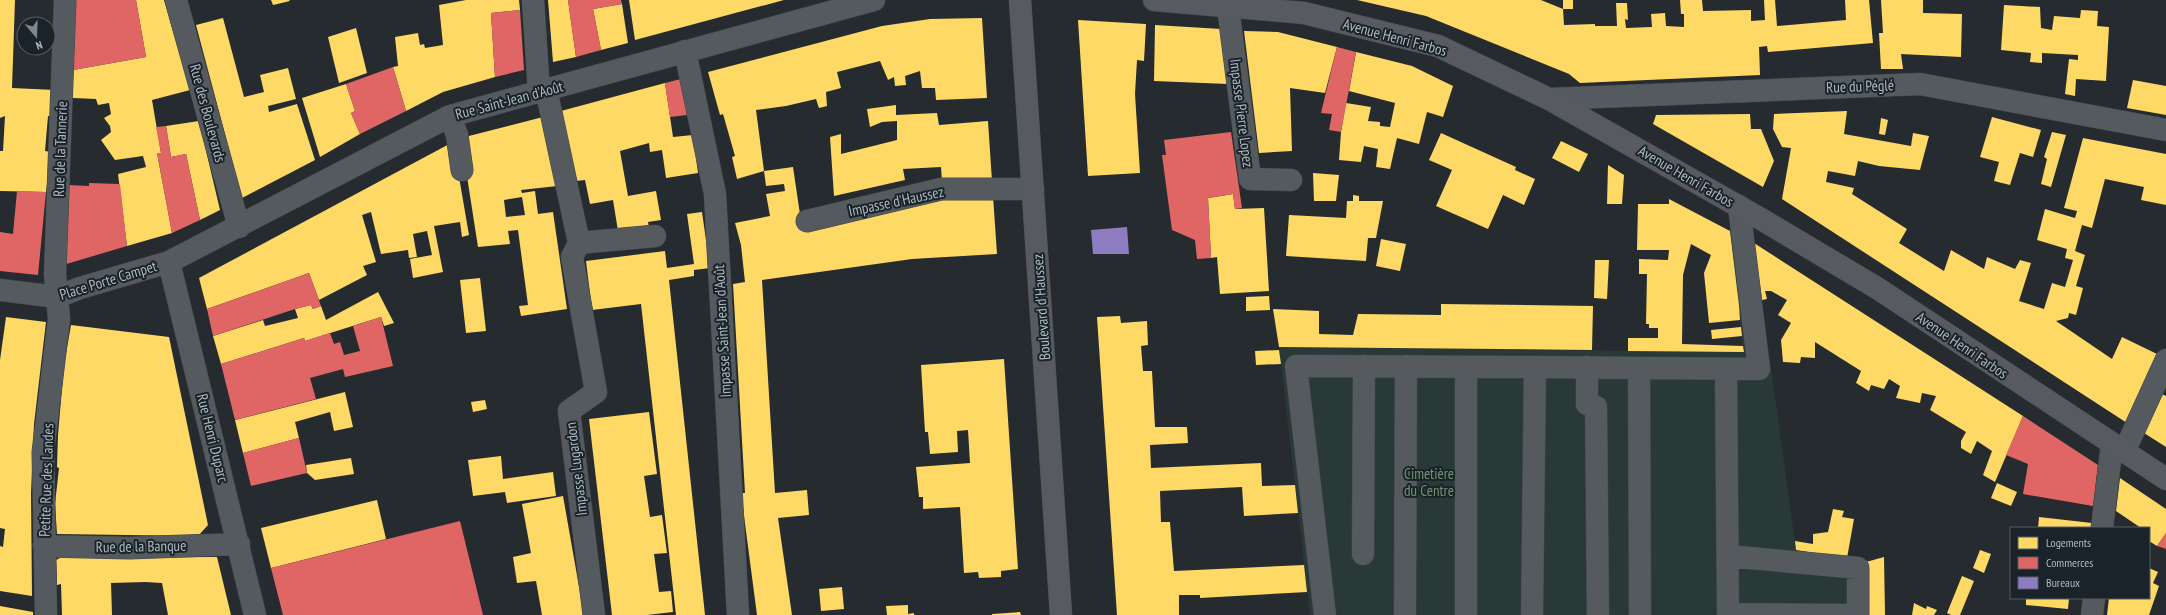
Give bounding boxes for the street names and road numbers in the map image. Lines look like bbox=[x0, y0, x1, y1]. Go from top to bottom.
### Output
street label: Avenue Henri Farbos bbox=[1341, 14, 1449, 60]
street label: Impasse Pierre Lopez bbox=[1226, 58, 1258, 168]
street label: Rue des Boulevards bbox=[186, 62, 230, 164]
street label: Rue du Péglé bbox=[1826, 75, 1894, 97]
street label: Rue Saint-Jean d'Août bbox=[453, 76, 565, 124]
street label: Rue de la Tannerie bbox=[49, 101, 71, 197]
street label: Avenue Henri Farbos bbox=[1635, 141, 1737, 211]
street label: Impasse d'Haussez bbox=[847, 182, 945, 220]
street label: Boulevard d'Haussez bbox=[1028, 253, 1054, 361]
street label: Place Porte Campet bbox=[57, 256, 159, 304]
street label: Impasse Saint-Jean d'Août bbox=[709, 264, 735, 398]
street label: Avenue Henri Farbos bbox=[1912, 307, 2012, 383]
street label: Rue Henri Duparc bbox=[193, 392, 233, 485]
street label: Impasse Lugardon bbox=[561, 421, 591, 517]
street label: Petite Rue des Landes bbox=[35, 423, 57, 537]
street label: Rue de la Banque bbox=[96, 536, 186, 556]

